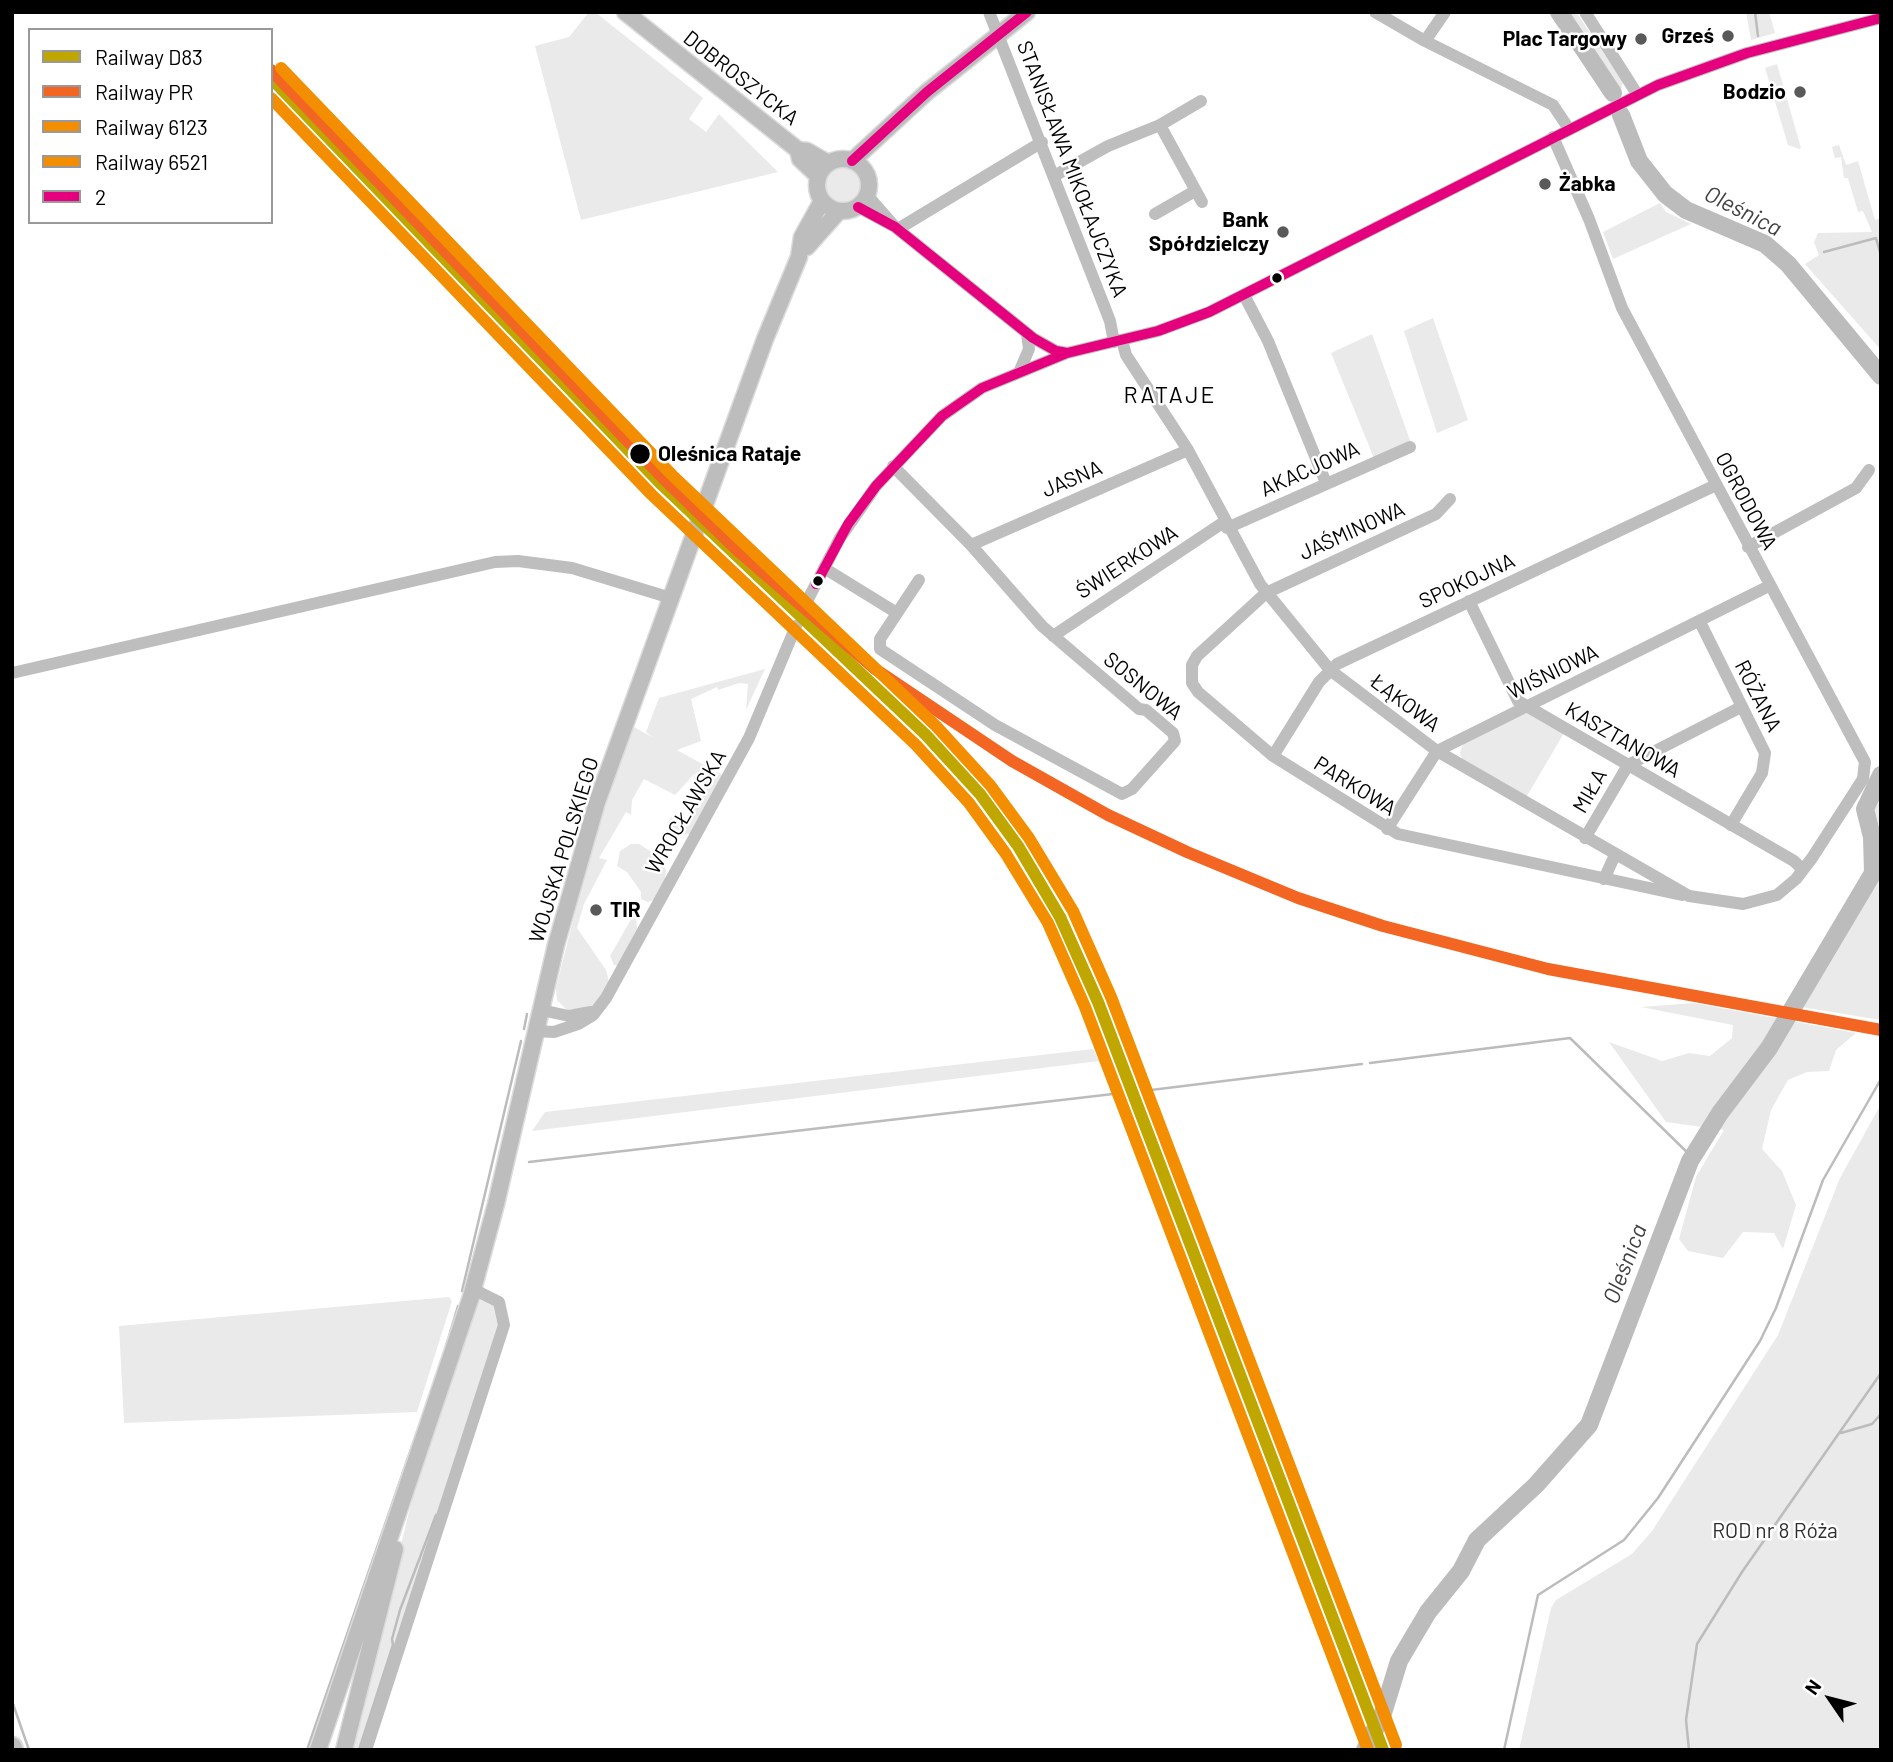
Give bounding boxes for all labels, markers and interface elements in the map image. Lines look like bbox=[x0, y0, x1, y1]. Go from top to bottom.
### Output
place label: Grześ bbox=[1661, 23, 1714, 49]
street label: DOBROSZYCKA bbox=[678, 25, 804, 131]
place label: Plac Targowy bbox=[1503, 26, 1627, 52]
legend bbox=[28, 28, 273, 224]
marker: Grześ bbox=[1720, 28, 1736, 44]
marker: Plac Targowy bbox=[1633, 31, 1649, 47]
street label: STANISŁAWA MIKOŁAJCZYKA bbox=[1011, 37, 1133, 301]
text: Railway D83 bbox=[95, 44, 203, 69]
text: Railway PR bbox=[95, 79, 193, 104]
place label: Bodzio bbox=[1723, 79, 1786, 105]
marker: Bodzio bbox=[1792, 84, 1808, 100]
text: Railway 6123 bbox=[95, 114, 208, 139]
text: Railway 6521 bbox=[95, 149, 208, 174]
place label: Żabka bbox=[1559, 171, 1615, 197]
marker: Żabka bbox=[1537, 176, 1553, 192]
water label: Oleśnica bbox=[1700, 180, 1786, 242]
text: 2 bbox=[95, 184, 106, 209]
place label: Bank Spółdzielczy bbox=[1149, 207, 1269, 257]
marker: Bank Spółdzielczy bbox=[1275, 224, 1291, 240]
unlabelled marker bbox=[1270, 271, 1284, 285]
district label: RATAJE bbox=[1124, 381, 1216, 409]
street label: AKACJOWA bbox=[1257, 436, 1363, 502]
place label: Oleśnica Rataje bbox=[658, 441, 801, 467]
marker: Oleśnica Rataje bbox=[628, 442, 652, 466]
street label: OGRODOWA bbox=[1710, 448, 1782, 554]
street label: JASNA bbox=[1038, 455, 1106, 503]
street label: JAŚMINOWA bbox=[1295, 497, 1409, 565]
street label: ŚWIERKOWA bbox=[1071, 520, 1183, 604]
street label: SPOKOJNA bbox=[1415, 548, 1519, 614]
unlabelled marker bbox=[811, 574, 825, 588]
street label: WIŚNIOWA bbox=[1503, 639, 1603, 705]
street label: SOSNOWA bbox=[1099, 647, 1187, 725]
street label: RÓŻANA bbox=[1729, 656, 1787, 736]
street label: ŁĄKOWA bbox=[1365, 669, 1445, 737]
street label: KASZTANOWA bbox=[1561, 697, 1685, 783]
street label: WROCŁAWSKA bbox=[640, 746, 732, 878]
street label: PARKOWA bbox=[1309, 751, 1401, 821]
street label: WOJSKA POLSKIEGO bbox=[524, 754, 604, 946]
street label: MIŁA bbox=[1567, 764, 1613, 818]
place label: TIR bbox=[610, 897, 641, 923]
marker: TIR bbox=[588, 902, 604, 918]
water label: Oleśnica bbox=[1597, 1220, 1653, 1308]
park label: ROD nr 8 Róża bbox=[1712, 1518, 1838, 1544]
north arrow bbox=[1795, 1664, 1865, 1734]
text: N bbox=[1799, 1675, 1825, 1698]

